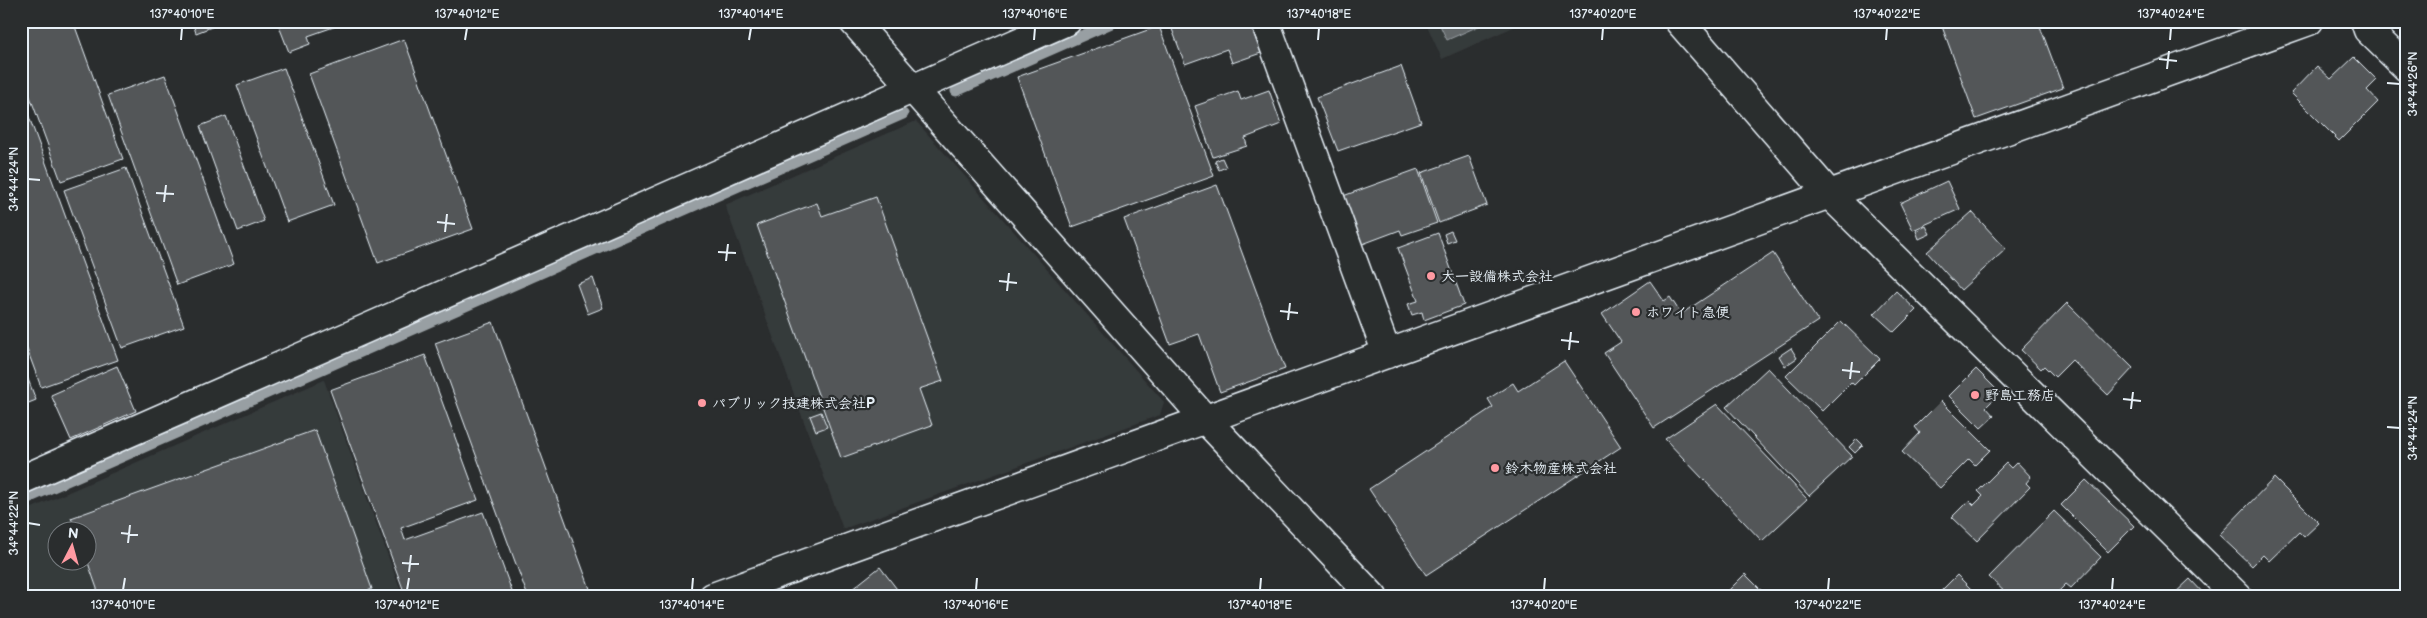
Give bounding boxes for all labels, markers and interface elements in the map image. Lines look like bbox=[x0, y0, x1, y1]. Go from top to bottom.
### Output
text: 137°40'10"E bbox=[150, 7, 214, 22]
text: 137°40'12"E bbox=[435, 7, 499, 22]
text: 137°40'14"E bbox=[719, 7, 784, 22]
text: 137°40'16"E bbox=[1003, 7, 1068, 22]
text: 137°40'18"E bbox=[1287, 7, 1351, 22]
text: 137°40'20"E bbox=[1569, 7, 1637, 22]
text: 137°40'22"E bbox=[1853, 7, 1921, 22]
text: 137°40'24"E bbox=[2137, 7, 2205, 22]
text: 34°44'26"N bbox=[2406, 52, 2421, 117]
text: 34°44'24"N bbox=[7, 147, 22, 211]
place label: 大一設備株式会社 bbox=[1441, 268, 1553, 285]
marker: 大一設備株式会社 bbox=[1425, 270, 1437, 282]
place label: ホワイト急便 bbox=[1646, 304, 1730, 321]
marker: ホワイト急便 bbox=[1630, 306, 1642, 318]
place label: 野島工務店 bbox=[1985, 387, 2055, 404]
marker: 野島工務店 bbox=[1969, 389, 1981, 401]
place label: パブリック技建株式会社P bbox=[712, 395, 875, 412]
text: 34°44'24"N bbox=[2406, 396, 2421, 460]
marker: パブリック技建株式会社P bbox=[696, 397, 708, 409]
place label: 鈴木物産株式会社 bbox=[1505, 460, 1617, 477]
marker: 鈴木物産株式会社 bbox=[1489, 462, 1501, 474]
text: 34°44'22"N bbox=[7, 491, 22, 555]
north arrow bbox=[48, 520, 98, 570]
text: N bbox=[67, 525, 79, 543]
text: 137°40'10"E bbox=[91, 598, 155, 613]
text: 137°40'12"E bbox=[375, 598, 439, 613]
text: 137°40'14"E bbox=[660, 598, 725, 613]
text: 137°40'16"E bbox=[944, 598, 1009, 613]
text: 137°40'18"E bbox=[1228, 598, 1292, 613]
text: 137°40'20"E bbox=[1510, 598, 1578, 613]
text: 137°40'22"E bbox=[1794, 598, 1862, 613]
text: 137°40'24"E bbox=[2078, 598, 2146, 613]

